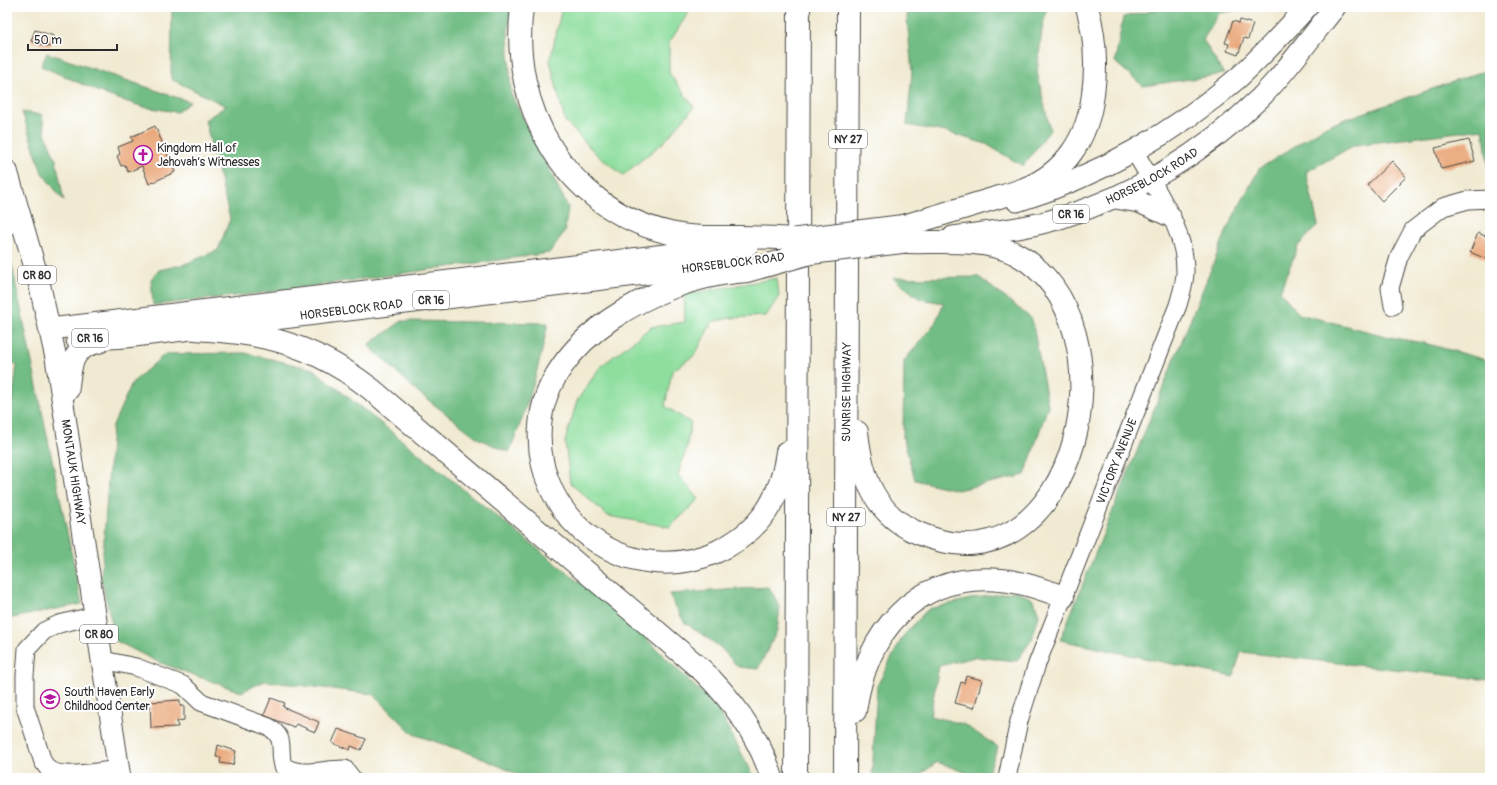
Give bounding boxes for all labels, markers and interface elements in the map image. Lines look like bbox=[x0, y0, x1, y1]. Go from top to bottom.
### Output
scale bar bbox=[28, 26, 117, 52]
text: 50 m bbox=[34, 33, 62, 48]
road number: NY 27 bbox=[829, 130, 867, 148]
place label: Kingdom Hall of Jehovah’s Witnesses bbox=[157, 141, 260, 170]
church icon: Kingdom Hall of Jehovah’s Witnesses bbox=[132, 144, 154, 166]
street label: HORSEBLOCK ROAD bbox=[1104, 145, 1202, 208]
road number: CR 16 bbox=[1053, 205, 1089, 223]
street label: HORSEBLOCK ROAD bbox=[681, 250, 786, 277]
road number: CR 80 bbox=[18, 266, 56, 284]
road number: CR 16 bbox=[413, 291, 449, 309]
street label: HORSEBLOCK ROAD bbox=[299, 296, 404, 324]
road number: CR 16 bbox=[72, 329, 108, 347]
street label: SUNRISE HIGHWAY bbox=[839, 342, 855, 442]
street label: VICTORY AVENUE bbox=[1094, 416, 1141, 506]
street label: MONTAUK HIGHWAY bbox=[57, 418, 88, 526]
road number: NY 27 bbox=[827, 508, 865, 526]
road number: CR 80 bbox=[80, 625, 118, 643]
place label: South Haven Early Childhood Center bbox=[64, 685, 154, 714]
school or university icon: South Haven Early Childhood Center bbox=[39, 688, 61, 710]

